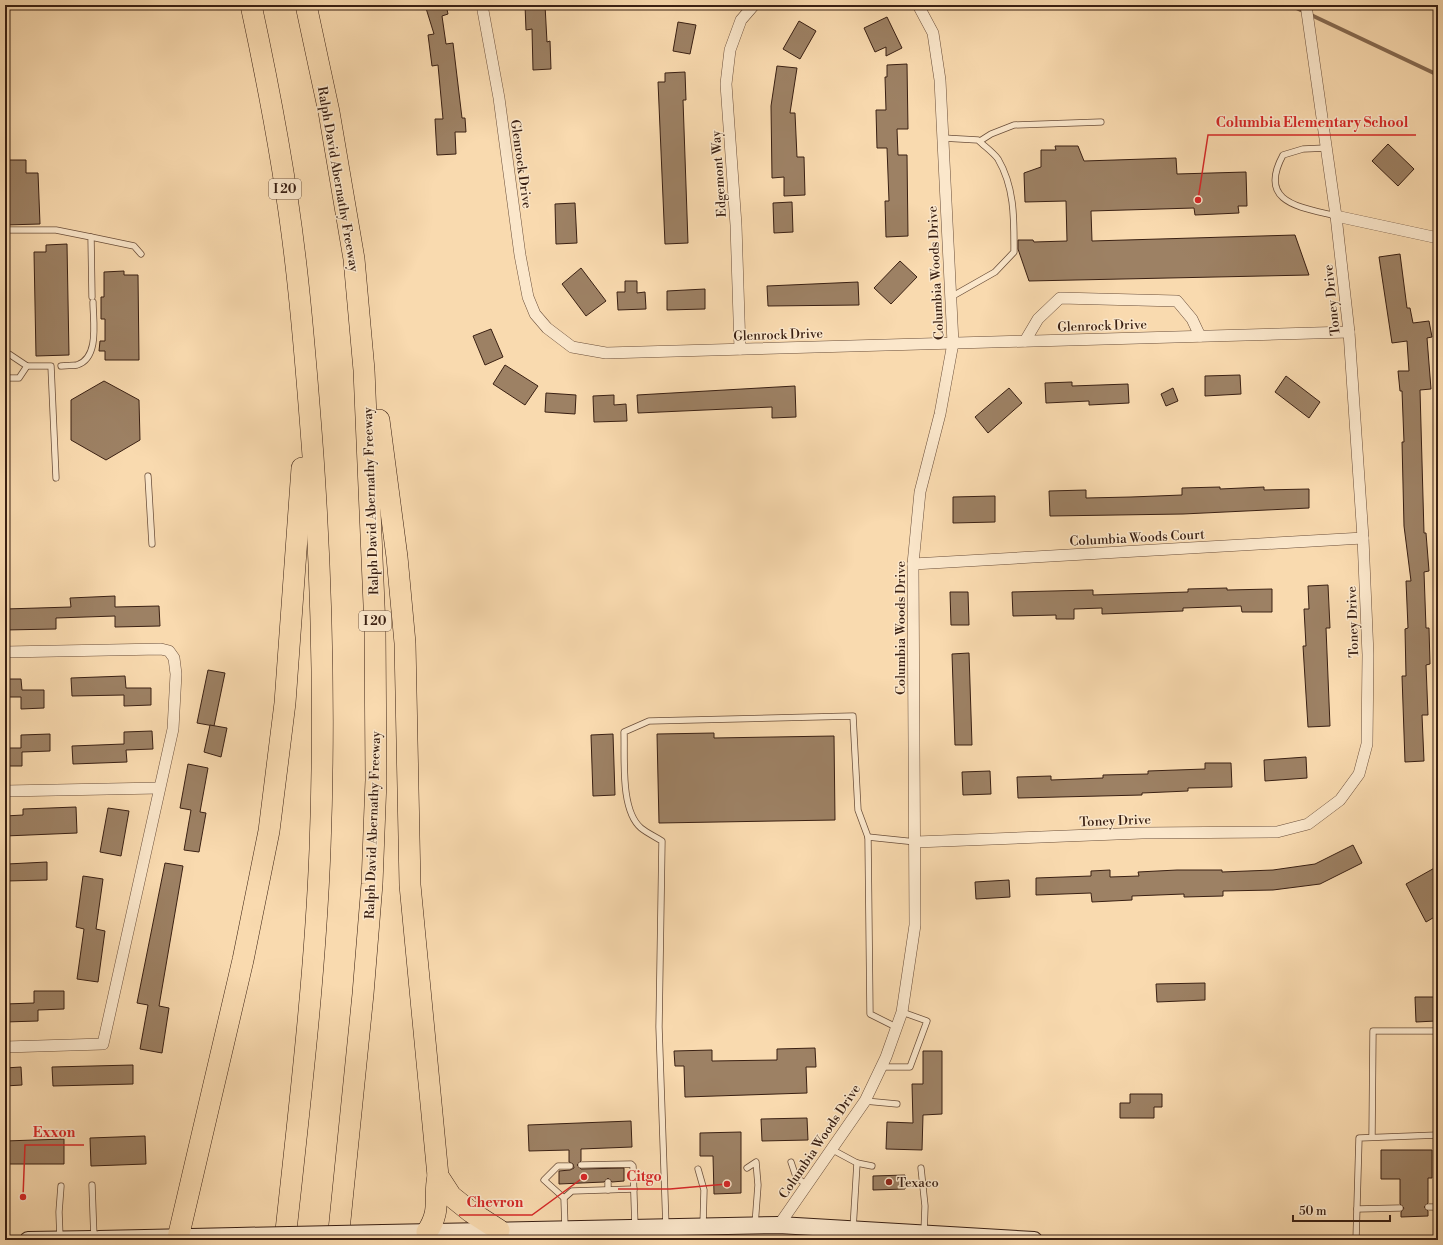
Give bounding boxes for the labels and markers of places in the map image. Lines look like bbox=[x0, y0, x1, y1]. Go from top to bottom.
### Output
callout: Columbia Elementary School bbox=[1208, 109, 1416, 135]
callout: Exxon bbox=[25, 1119, 84, 1145]
callout: Citgo bbox=[618, 1163, 670, 1189]
place label: Texaco bbox=[897, 1175, 939, 1191]
marker: Texaco bbox=[884, 1177, 894, 1187]
callout: Chevron bbox=[459, 1189, 532, 1215]

